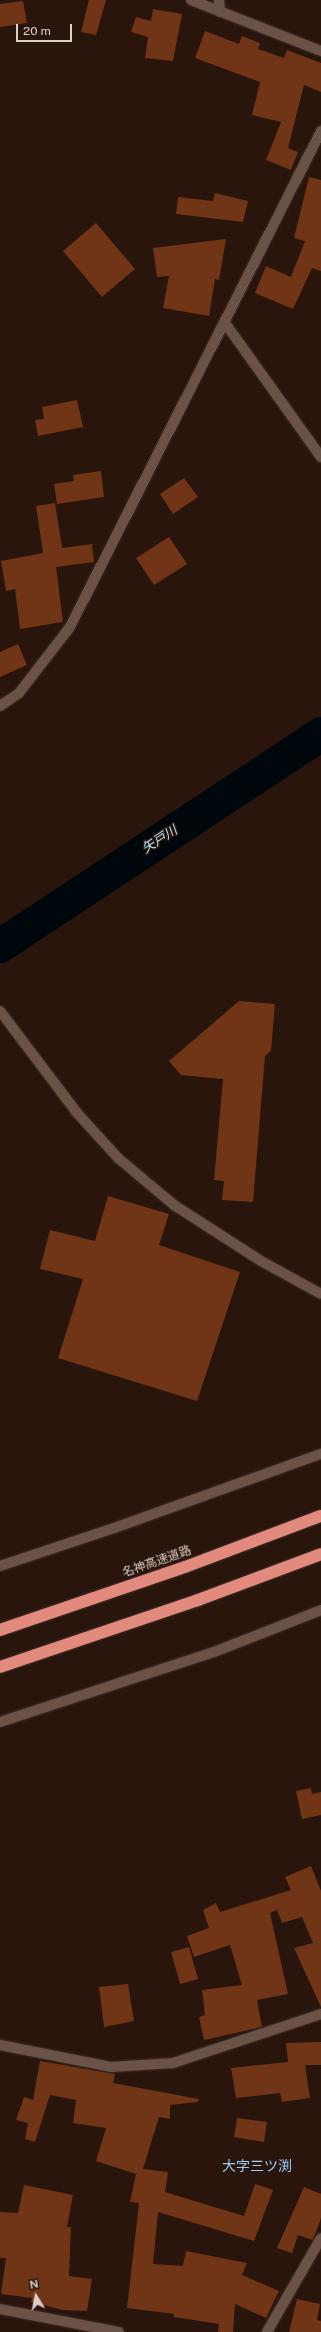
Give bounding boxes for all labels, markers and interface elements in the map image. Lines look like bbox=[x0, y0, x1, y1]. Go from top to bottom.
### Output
scale bar bbox=[18, 16, 74, 42]
text: 20 m bbox=[23, 24, 51, 38]
water label: 矢戸川 bbox=[139, 823, 181, 857]
street label: 名神高速道路 bbox=[121, 1543, 193, 1581]
district label: 大字三ツ渕 bbox=[222, 2158, 292, 2174]
north arrow bbox=[16, 2276, 56, 2316]
text: N bbox=[29, 2278, 39, 2291]

